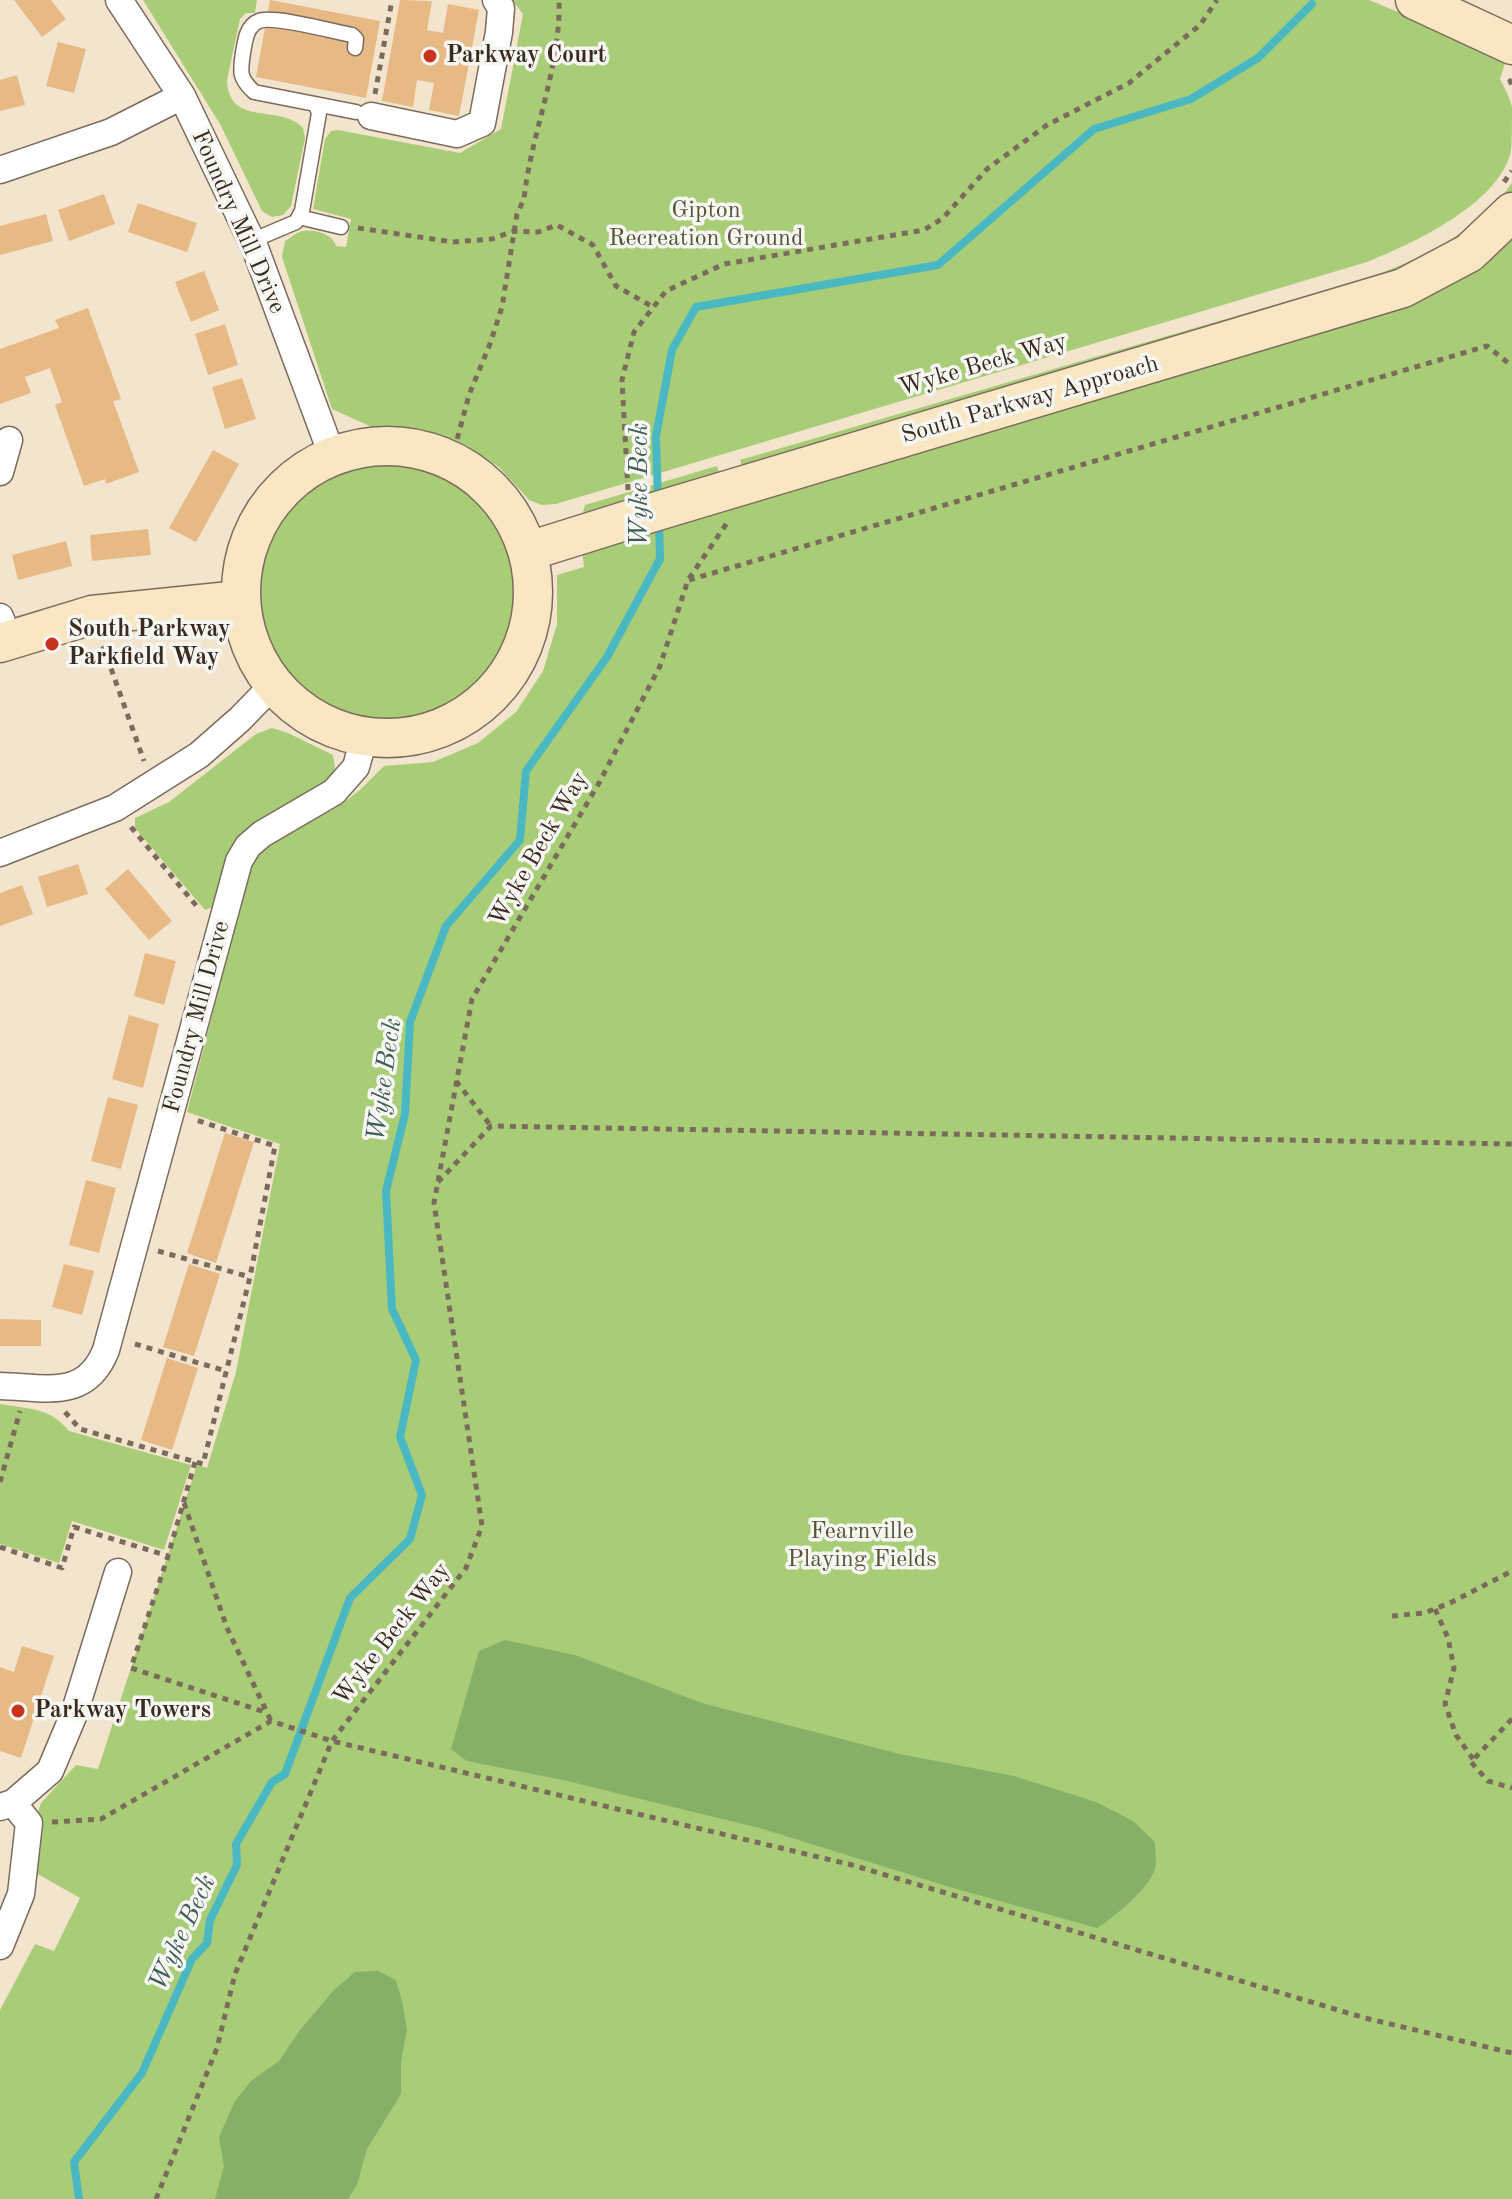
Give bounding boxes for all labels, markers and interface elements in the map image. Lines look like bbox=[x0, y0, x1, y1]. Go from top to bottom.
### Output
place label: Parkway Court bbox=[446, 42, 607, 70]
marker: Parkway Court bbox=[421, 47, 439, 65]
street label: Foundry Mill Drive bbox=[185, 126, 291, 318]
park label: Gipton Recreation Ground bbox=[608, 197, 804, 253]
street label: Wyke Beck Way bbox=[896, 327, 1070, 403]
street label: South Parkway Approach bbox=[898, 349, 1162, 451]
water label: Wyke Beck bbox=[624, 423, 656, 547]
place label: South Parkway Parkfield Way bbox=[68, 616, 231, 672]
marker: South Parkway Parkfield Way bbox=[43, 635, 61, 653]
street label: Wyke Beck Way bbox=[483, 767, 595, 931]
street label: Foundry Mill Drive bbox=[157, 918, 237, 1116]
water label: Wyke Beck bbox=[361, 1016, 409, 1144]
park label: Fearnville Playing Fields bbox=[787, 1518, 937, 1574]
street label: Wyke Beck Way bbox=[327, 1557, 457, 1711]
place label: Parkway Towers bbox=[34, 1697, 211, 1725]
marker: Parkway Towers bbox=[9, 1702, 27, 1720]
water label: Wyke Beck bbox=[143, 1870, 223, 1996]

